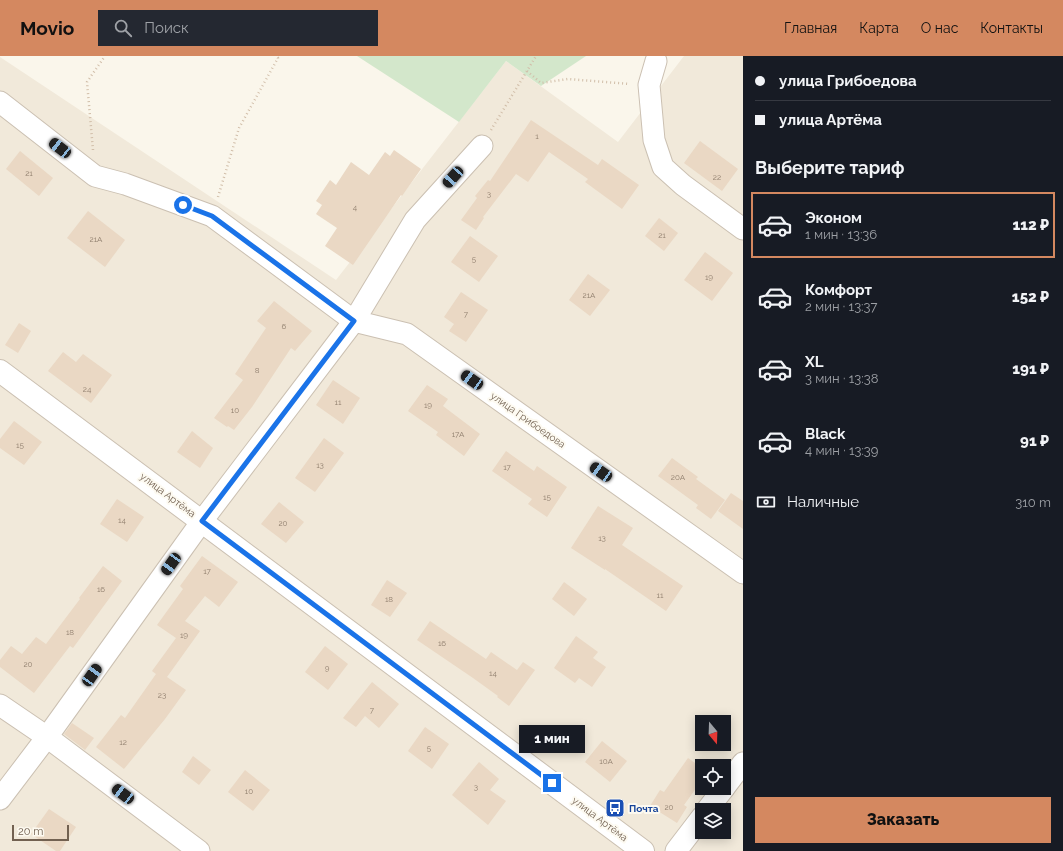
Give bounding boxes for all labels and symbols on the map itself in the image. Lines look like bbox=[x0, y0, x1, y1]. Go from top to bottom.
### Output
house number: 1 bbox=[535, 131, 539, 141]
car bbox=[47, 136, 73, 160]
car bbox=[441, 164, 465, 190]
house number: 21 bbox=[25, 168, 33, 178]
house number: 22 bbox=[713, 172, 721, 182]
house number: 3 bbox=[487, 189, 491, 199]
route start bbox=[174, 196, 192, 214]
house number: 4 bbox=[353, 202, 358, 212]
house number: 21 bbox=[658, 230, 666, 240]
house number: 21А bbox=[90, 234, 103, 244]
house number: 5 bbox=[472, 254, 477, 264]
house number: 19 bbox=[705, 272, 713, 282]
house number: 21А bbox=[583, 290, 596, 300]
house number: 7 bbox=[464, 309, 469, 319]
house number: 6 bbox=[282, 321, 287, 331]
house number: 8 bbox=[255, 365, 260, 375]
car bbox=[459, 368, 485, 392]
house number: 24 bbox=[83, 384, 92, 394]
street label: улица Грибоедова bbox=[489, 390, 567, 450]
house number: 11 bbox=[335, 397, 342, 407]
house number: 19 bbox=[424, 400, 432, 410]
house number: 10 bbox=[231, 405, 239, 415]
house number: 17А bbox=[452, 429, 465, 439]
house number: 15 bbox=[16, 440, 25, 450]
house number: 13 bbox=[316, 460, 324, 470]
car bbox=[588, 460, 614, 484]
house number: 17 bbox=[503, 462, 512, 472]
street label: улица Артёма bbox=[138, 471, 198, 519]
house number: 20А bbox=[671, 472, 686, 482]
house number: 15 bbox=[543, 492, 552, 502]
house number: 14 bbox=[118, 515, 127, 525]
house number: 20 bbox=[278, 518, 288, 528]
house number: 13 bbox=[598, 533, 606, 543]
car bbox=[159, 551, 183, 577]
house number: 17 bbox=[203, 566, 212, 576]
house number: 16 bbox=[97, 584, 105, 594]
house number: 11 bbox=[657, 590, 664, 600]
house number: 18 bbox=[385, 594, 393, 604]
house number: 18 bbox=[66, 627, 74, 637]
house number: 19 bbox=[180, 630, 188, 640]
house number: 16 bbox=[438, 638, 446, 648]
house number: 20 bbox=[23, 659, 33, 669]
car bbox=[80, 662, 104, 688]
house number: 9 bbox=[325, 663, 330, 673]
house number: 14 bbox=[489, 668, 498, 678]
house number: 23 bbox=[158, 690, 166, 700]
house number: 7 bbox=[370, 705, 375, 715]
north arrow bbox=[695, 715, 731, 751]
callout: 1 мин bbox=[519, 725, 585, 753]
house number: 12 bbox=[119, 737, 127, 747]
house number: 5 bbox=[427, 743, 432, 753]
house number: 10А bbox=[599, 756, 613, 766]
route end bbox=[543, 774, 561, 792]
car bbox=[110, 782, 136, 806]
house number: 3 bbox=[474, 782, 478, 792]
house number: 10 bbox=[245, 786, 253, 796]
street label: улица Артёма bbox=[570, 795, 630, 843]
bus stop icon: Почта bbox=[604, 797, 626, 819]
house number: 20 bbox=[664, 802, 674, 812]
place label: Почта bbox=[629, 803, 659, 814]
scale bar bbox=[12, 823, 69, 842]

